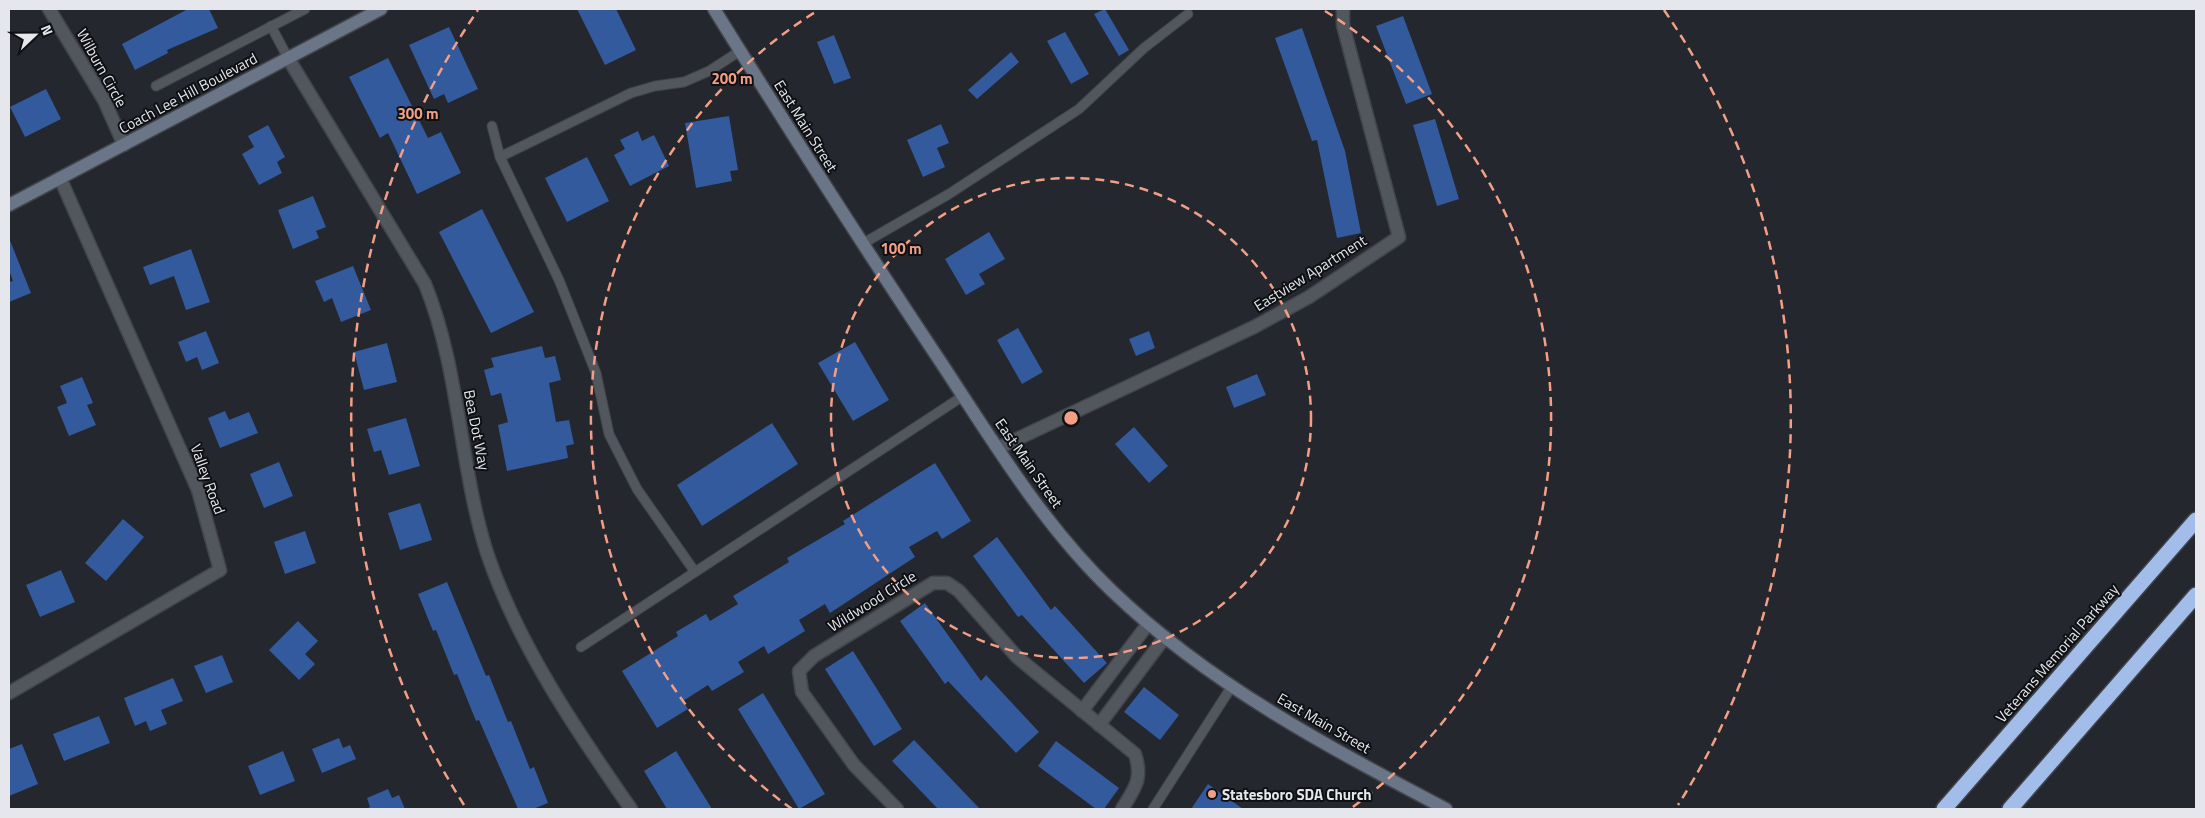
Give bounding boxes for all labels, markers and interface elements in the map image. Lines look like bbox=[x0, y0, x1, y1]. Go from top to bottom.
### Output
north arrow bbox=[10, 10, 60, 60]
text: N bbox=[36, 22, 59, 38]
street label: Wilburn Circle bbox=[71, 25, 133, 111]
street label: Coach Lee Hill Boulevard bbox=[115, 47, 261, 139]
text: 200 m bbox=[711, 67, 753, 90]
street label: East Main Street bbox=[768, 75, 844, 177]
text: 300 m bbox=[397, 102, 439, 125]
street label: Eastview Apartment bbox=[1249, 229, 1371, 317]
text: 100 m bbox=[880, 237, 922, 260]
street label: Bea Dot Way bbox=[458, 388, 496, 472]
centre of rings bbox=[1062, 409, 1080, 427]
street label: East Main Street bbox=[990, 413, 1069, 513]
street label: Valley Road bbox=[185, 441, 231, 517]
street label: Wildwood Circle bbox=[823, 565, 921, 637]
street label: Veterans Memorial Parkway bbox=[1990, 578, 2124, 728]
street label: East Main Street bbox=[1273, 687, 1376, 760]
place label: Statesboro SDA Church bbox=[1222, 783, 1372, 806]
marker: Statesboro SDA Church bbox=[1206, 788, 1218, 800]

